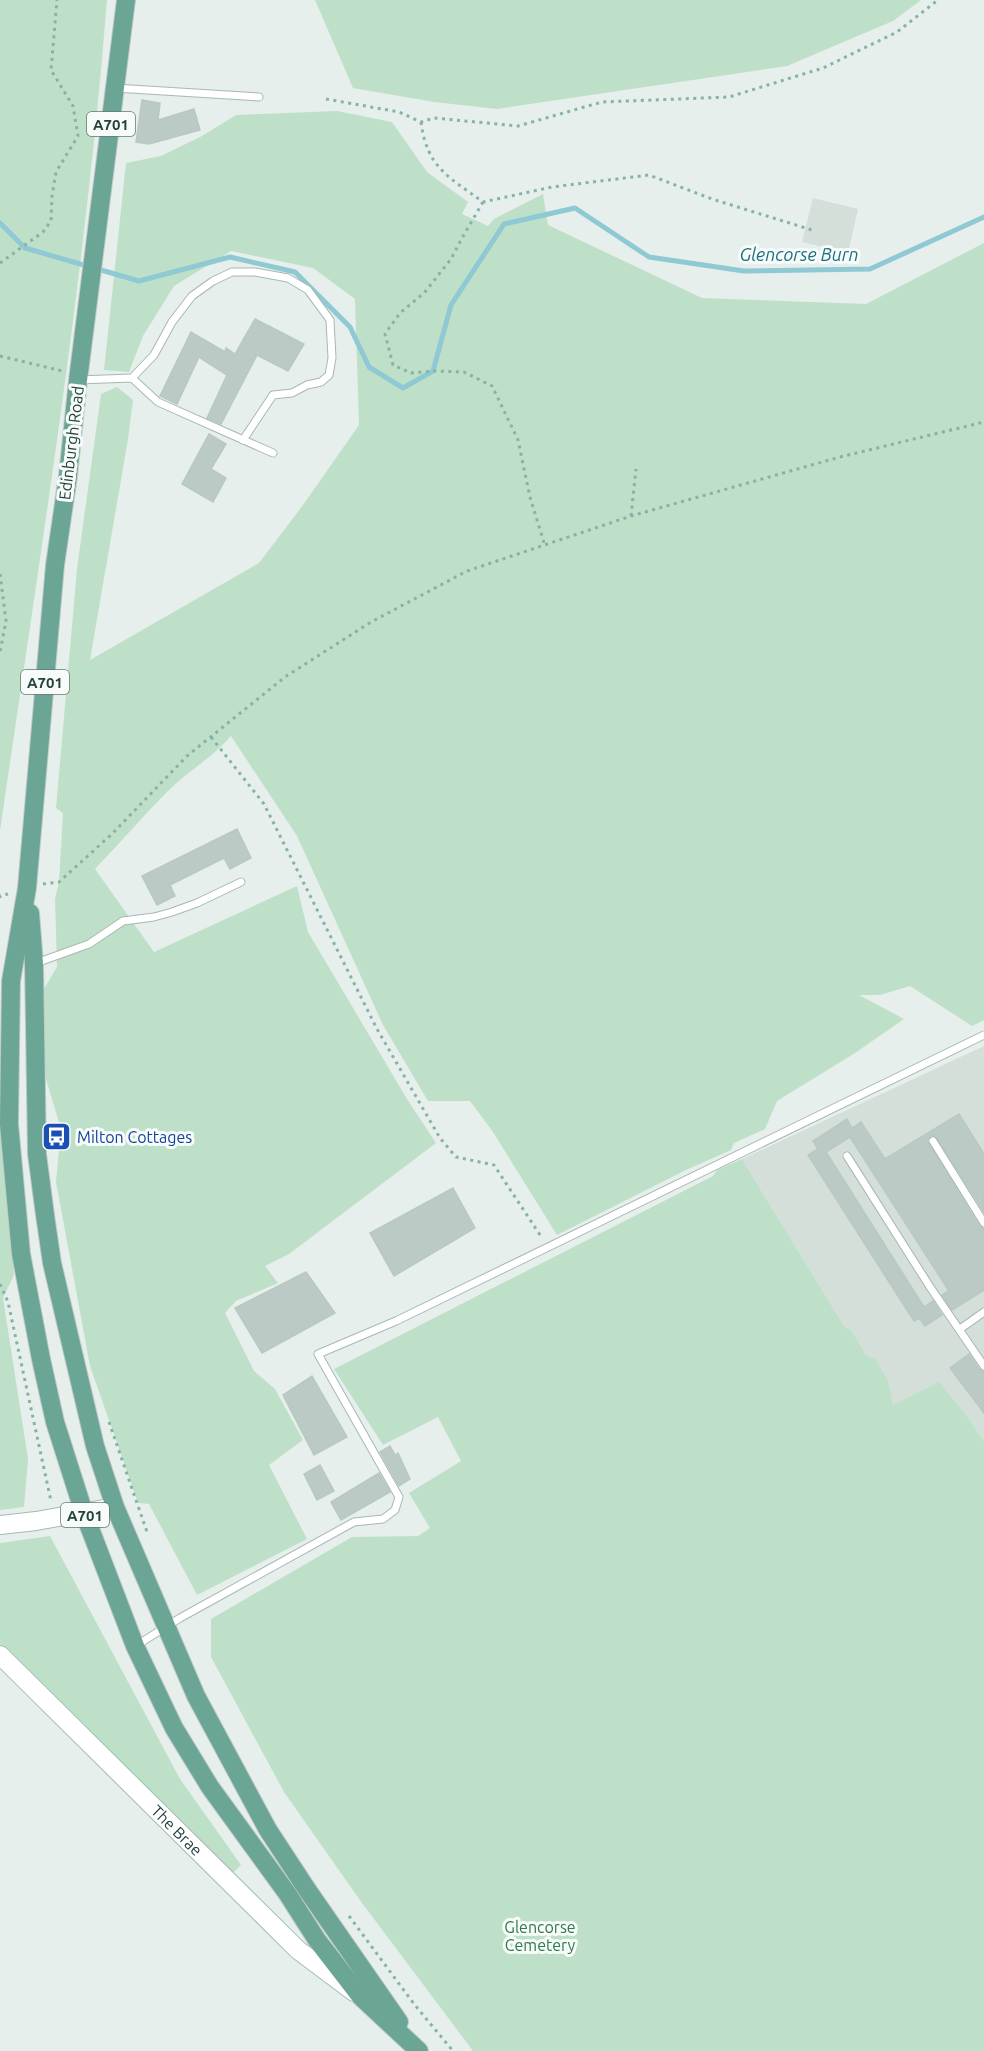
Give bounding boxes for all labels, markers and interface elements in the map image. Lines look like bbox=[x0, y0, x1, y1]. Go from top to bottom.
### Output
road number: A701 bbox=[87, 112, 135, 136]
water label: Glencorse Burn bbox=[739, 244, 859, 264]
street label: Edinburgh Road bbox=[55, 385, 87, 501]
road number: A701 bbox=[21, 670, 69, 694]
bus stop icon: Milton Cottages bbox=[40, 1121, 72, 1153]
place label: Milton Cottages bbox=[77, 1128, 192, 1146]
road number: A701 bbox=[61, 1503, 109, 1527]
street label: The Brae bbox=[148, 1801, 206, 1859]
park label: Glencorse Cemetery bbox=[504, 1918, 576, 1954]

